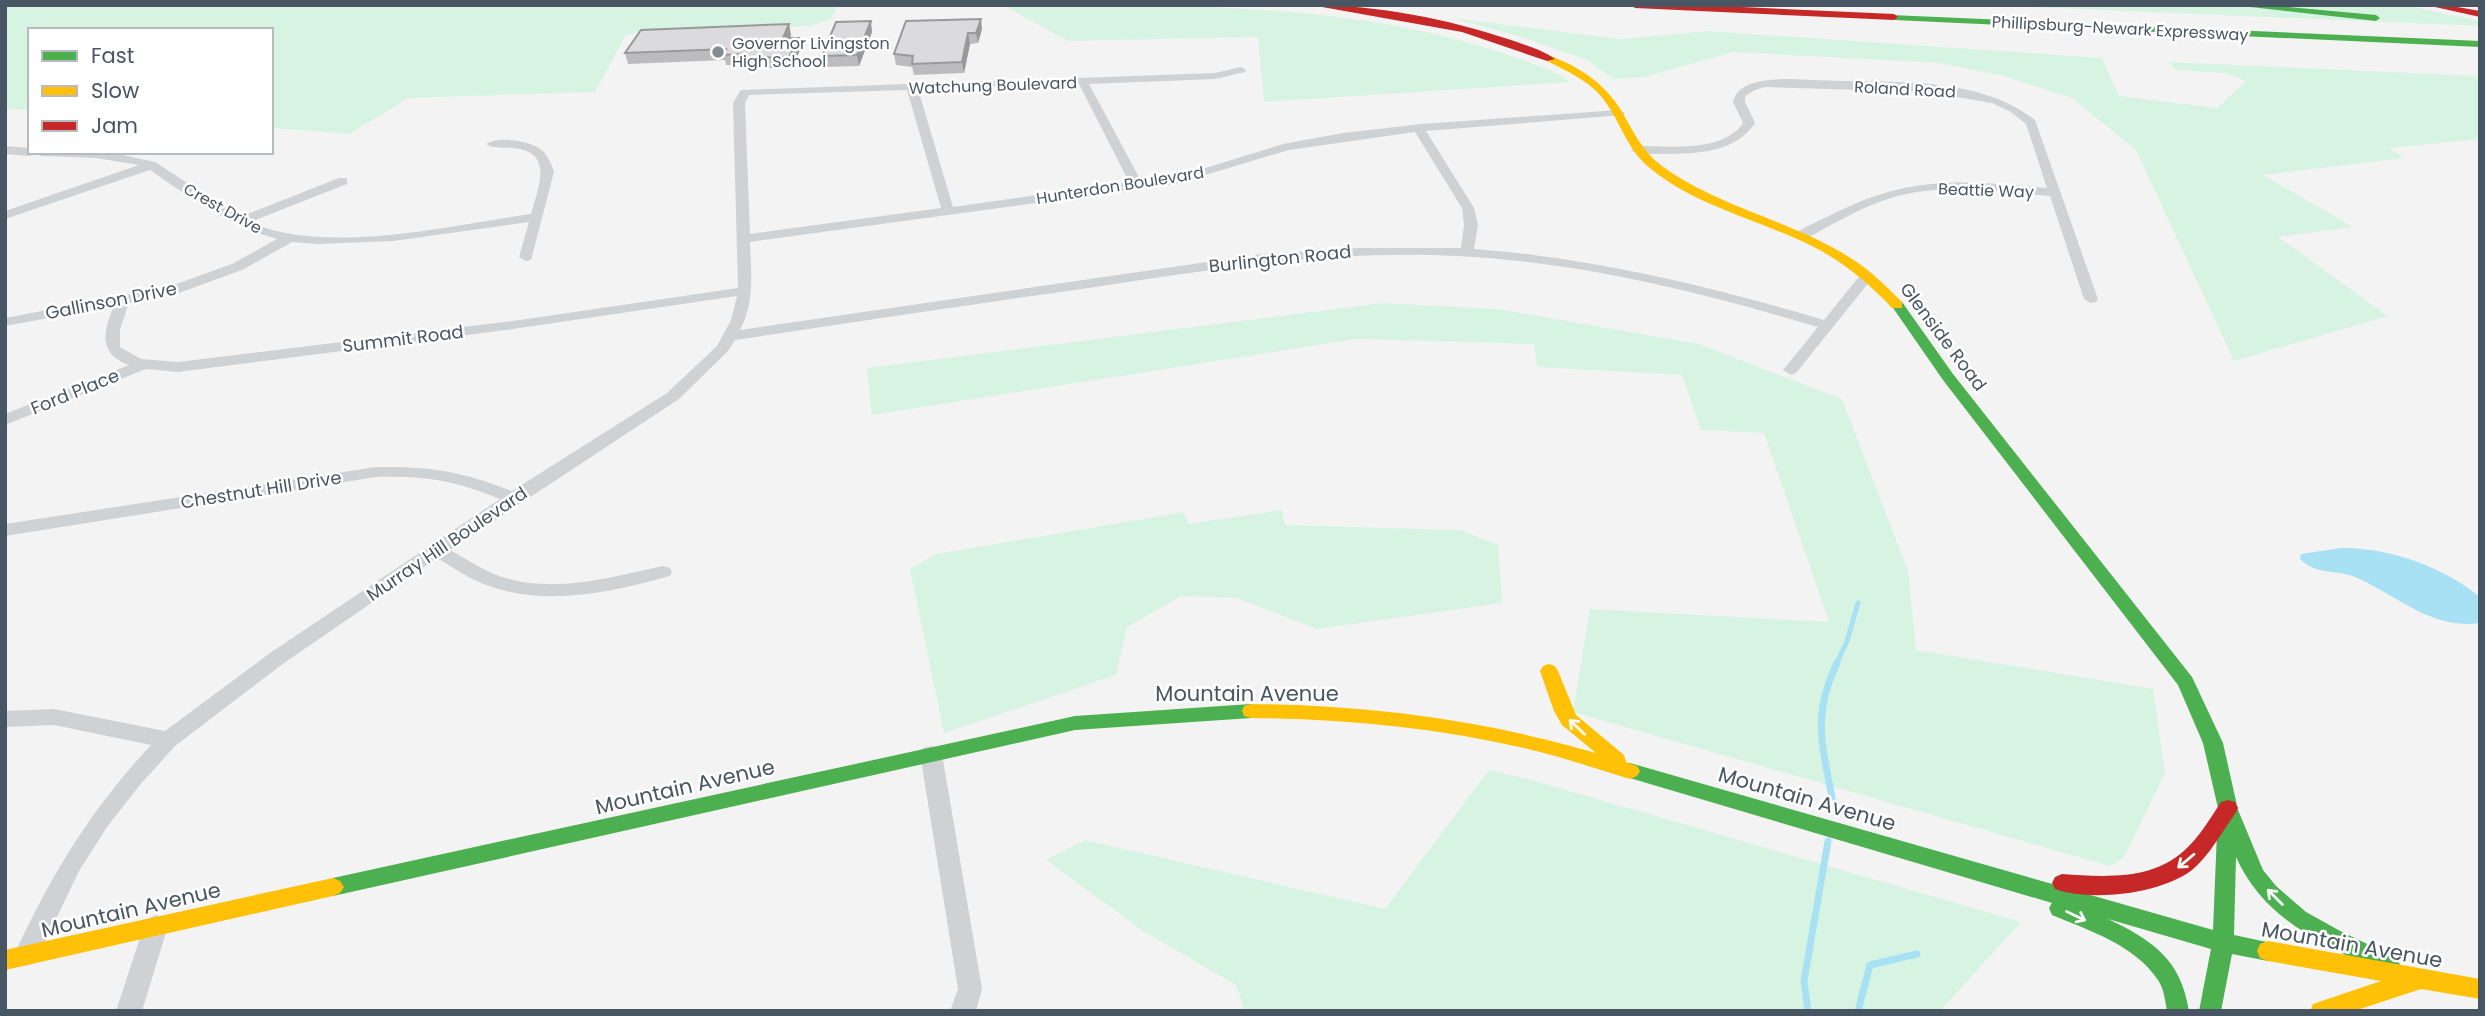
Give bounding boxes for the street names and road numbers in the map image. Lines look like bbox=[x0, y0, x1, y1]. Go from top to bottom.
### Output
street label: Phillipsburg-Newark Expressway bbox=[1991, 10, 2249, 47]
street label: Watchung Boulevard bbox=[908, 71, 1078, 100]
street label: Roland Road bbox=[1854, 75, 1956, 104]
street label: Hunterdon Boulevard bbox=[1035, 161, 1206, 210]
street label: Crest Drive bbox=[179, 177, 266, 240]
street label: Beattie Way bbox=[1938, 177, 2034, 204]
street label: Burlington Road bbox=[1208, 239, 1352, 278]
street label: Gallinson Drive bbox=[43, 276, 179, 326]
street label: Glenside Road bbox=[1894, 277, 1992, 396]
street label: Summit Road bbox=[341, 319, 465, 358]
street label: Ford Place bbox=[27, 362, 123, 421]
street label: Chestnut Hill Drive bbox=[179, 464, 343, 515]
street label: Murray Hill Boulevard bbox=[361, 480, 532, 607]
street label: Mountain Avenue bbox=[1155, 679, 1339, 708]
street label: Mountain Avenue bbox=[592, 752, 777, 821]
street label: Mountain Avenue bbox=[1715, 759, 1899, 838]
street label: Mountain Avenue bbox=[38, 875, 223, 944]
street label: Mountain Avenue bbox=[2259, 914, 2445, 975]

